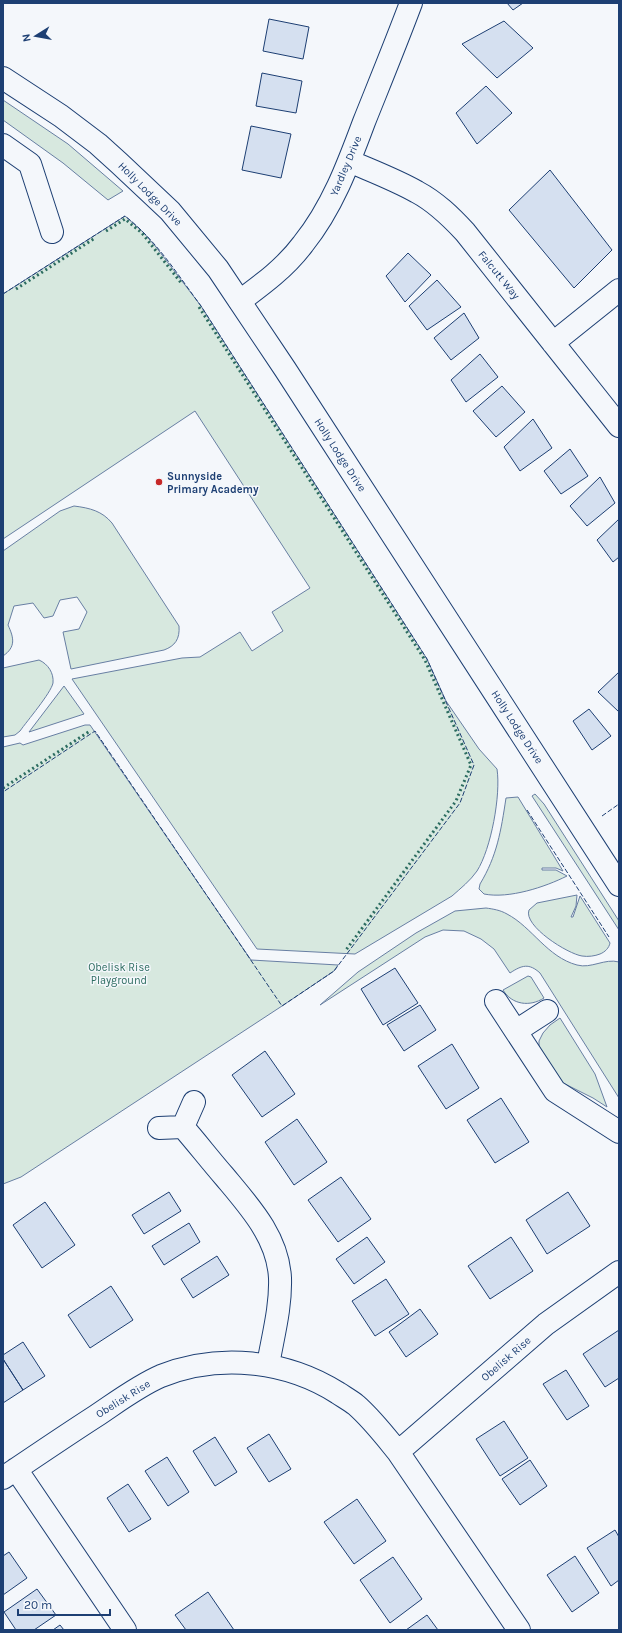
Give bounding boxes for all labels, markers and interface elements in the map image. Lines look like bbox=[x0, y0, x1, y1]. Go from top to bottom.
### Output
north arrow bbox=[16, 16, 56, 56]
text: N bbox=[20, 33, 34, 43]
street label: Yardley Drive bbox=[327, 134, 365, 198]
street label: Holly Lodge Drive bbox=[115, 159, 185, 229]
street label: Falcutt Way bbox=[476, 248, 522, 302]
street label: Holly Lodge Drive bbox=[311, 416, 369, 495]
place label: Sunnyside Primary Academy bbox=[167, 470, 259, 496]
marker: Sunnyside Primary Academy bbox=[154, 477, 164, 487]
street label: Holly Lodge Drive bbox=[488, 688, 546, 767]
park label: Obelisk Rise Playground bbox=[88, 961, 150, 987]
street label: Obelisk Rise bbox=[478, 1334, 534, 1384]
street label: Obelisk Rise bbox=[93, 1377, 153, 1421]
scale bar bbox=[18, 1591, 110, 1617]
text: 20 m bbox=[24, 1598, 52, 1612]

